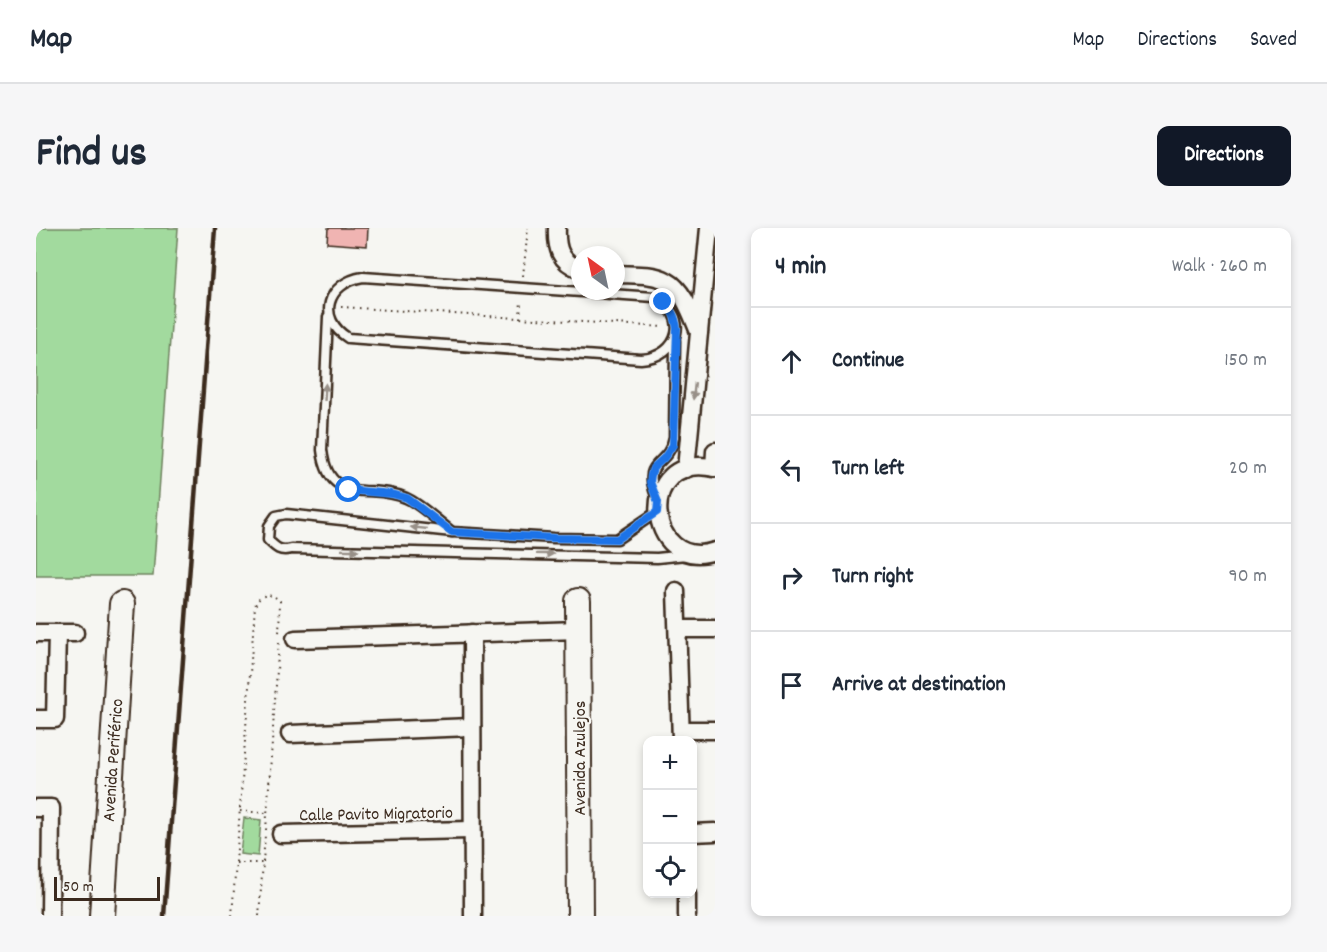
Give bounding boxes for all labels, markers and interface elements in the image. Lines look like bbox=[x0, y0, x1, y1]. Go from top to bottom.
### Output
text: Map bbox=[30, 21, 72, 61]
text: Map bbox=[1073, 26, 1104, 56]
text: Directions bbox=[1137, 26, 1217, 56]
text: Saved bbox=[1250, 26, 1297, 56]
text: Find us bbox=[36, 126, 147, 186]
button: Directions bbox=[1157, 126, 1291, 186]
north arrow bbox=[571, 246, 625, 300]
text: 4 min bbox=[775, 249, 826, 286]
text: Walk · 260 m bbox=[1172, 253, 1267, 281]
route end bbox=[649, 288, 675, 314]
icon: ahead bbox=[775, 345, 808, 378]
text: Continue bbox=[832, 346, 904, 377]
text: 150 m bbox=[1224, 347, 1267, 375]
one-way arrow bbox=[689, 381, 699, 400]
one-way arrow bbox=[320, 382, 329, 401]
icon: left bbox=[775, 453, 808, 486]
text: Turn left bbox=[832, 454, 904, 485]
text: 20 m bbox=[1229, 455, 1267, 483]
route start bbox=[335, 476, 361, 502]
one-way arrow bbox=[409, 524, 428, 533]
one-way arrow bbox=[340, 545, 359, 555]
one-way arrow bbox=[535, 550, 554, 559]
icon: right bbox=[775, 561, 808, 594]
text: Turn right bbox=[832, 562, 914, 593]
text: 90 m bbox=[1229, 563, 1267, 591]
icon: arrive bbox=[775, 669, 808, 702]
text: Arrive at destination bbox=[832, 670, 1006, 701]
street label: Avenida Periférico bbox=[98, 698, 131, 823]
street label: Avenida Azulejos bbox=[569, 701, 594, 815]
map controls bbox=[643, 736, 697, 898]
button: + bbox=[643, 736, 697, 790]
button: − bbox=[643, 790, 697, 844]
street label: Calle Pavito Migratorio bbox=[299, 802, 453, 829]
button: locate bbox=[643, 844, 697, 898]
scale bar bbox=[54, 874, 160, 902]
text: 50 m bbox=[63, 876, 94, 899]

